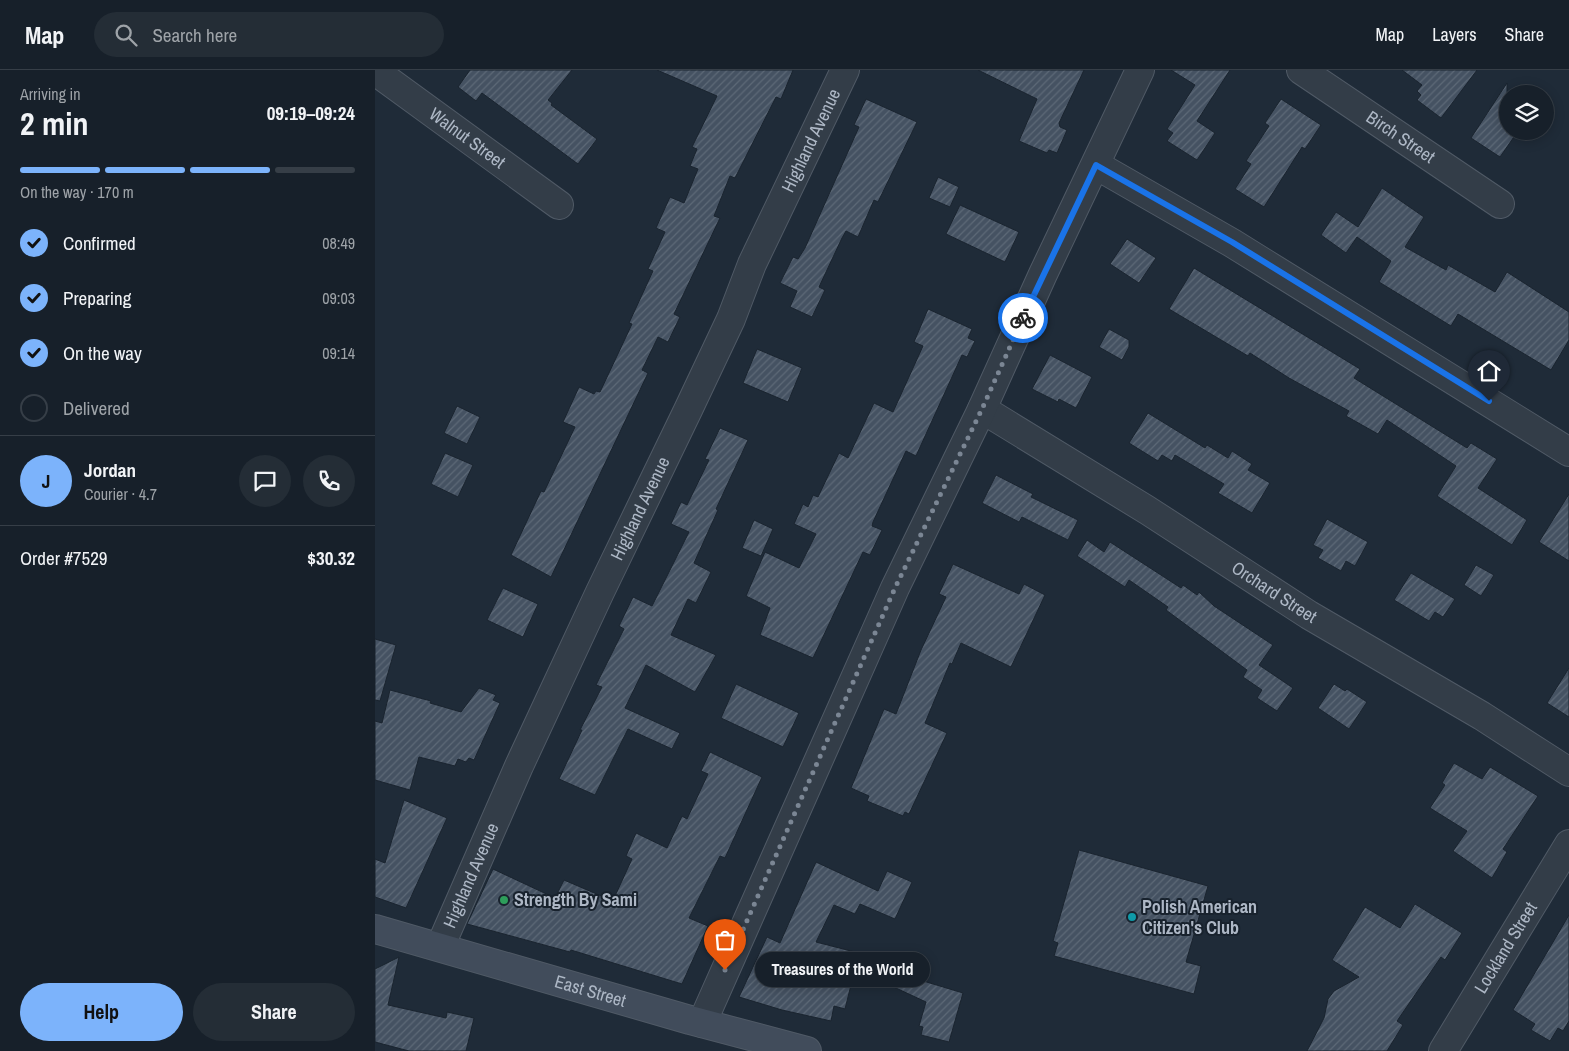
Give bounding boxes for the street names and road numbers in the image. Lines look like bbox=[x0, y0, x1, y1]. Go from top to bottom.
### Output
street label: Highland Avenue bbox=[775, 84, 846, 196]
street label: Walnut Street bbox=[424, 101, 511, 174]
street label: Birch Street bbox=[1361, 104, 1440, 169]
street label: Highland Avenue bbox=[604, 452, 676, 564]
street label: Orchard Street bbox=[1227, 555, 1322, 629]
street label: Highland Avenue bbox=[437, 819, 505, 932]
street label: Lockland Street bbox=[1468, 897, 1543, 998]
street label: East Street bbox=[552, 969, 629, 1013]

